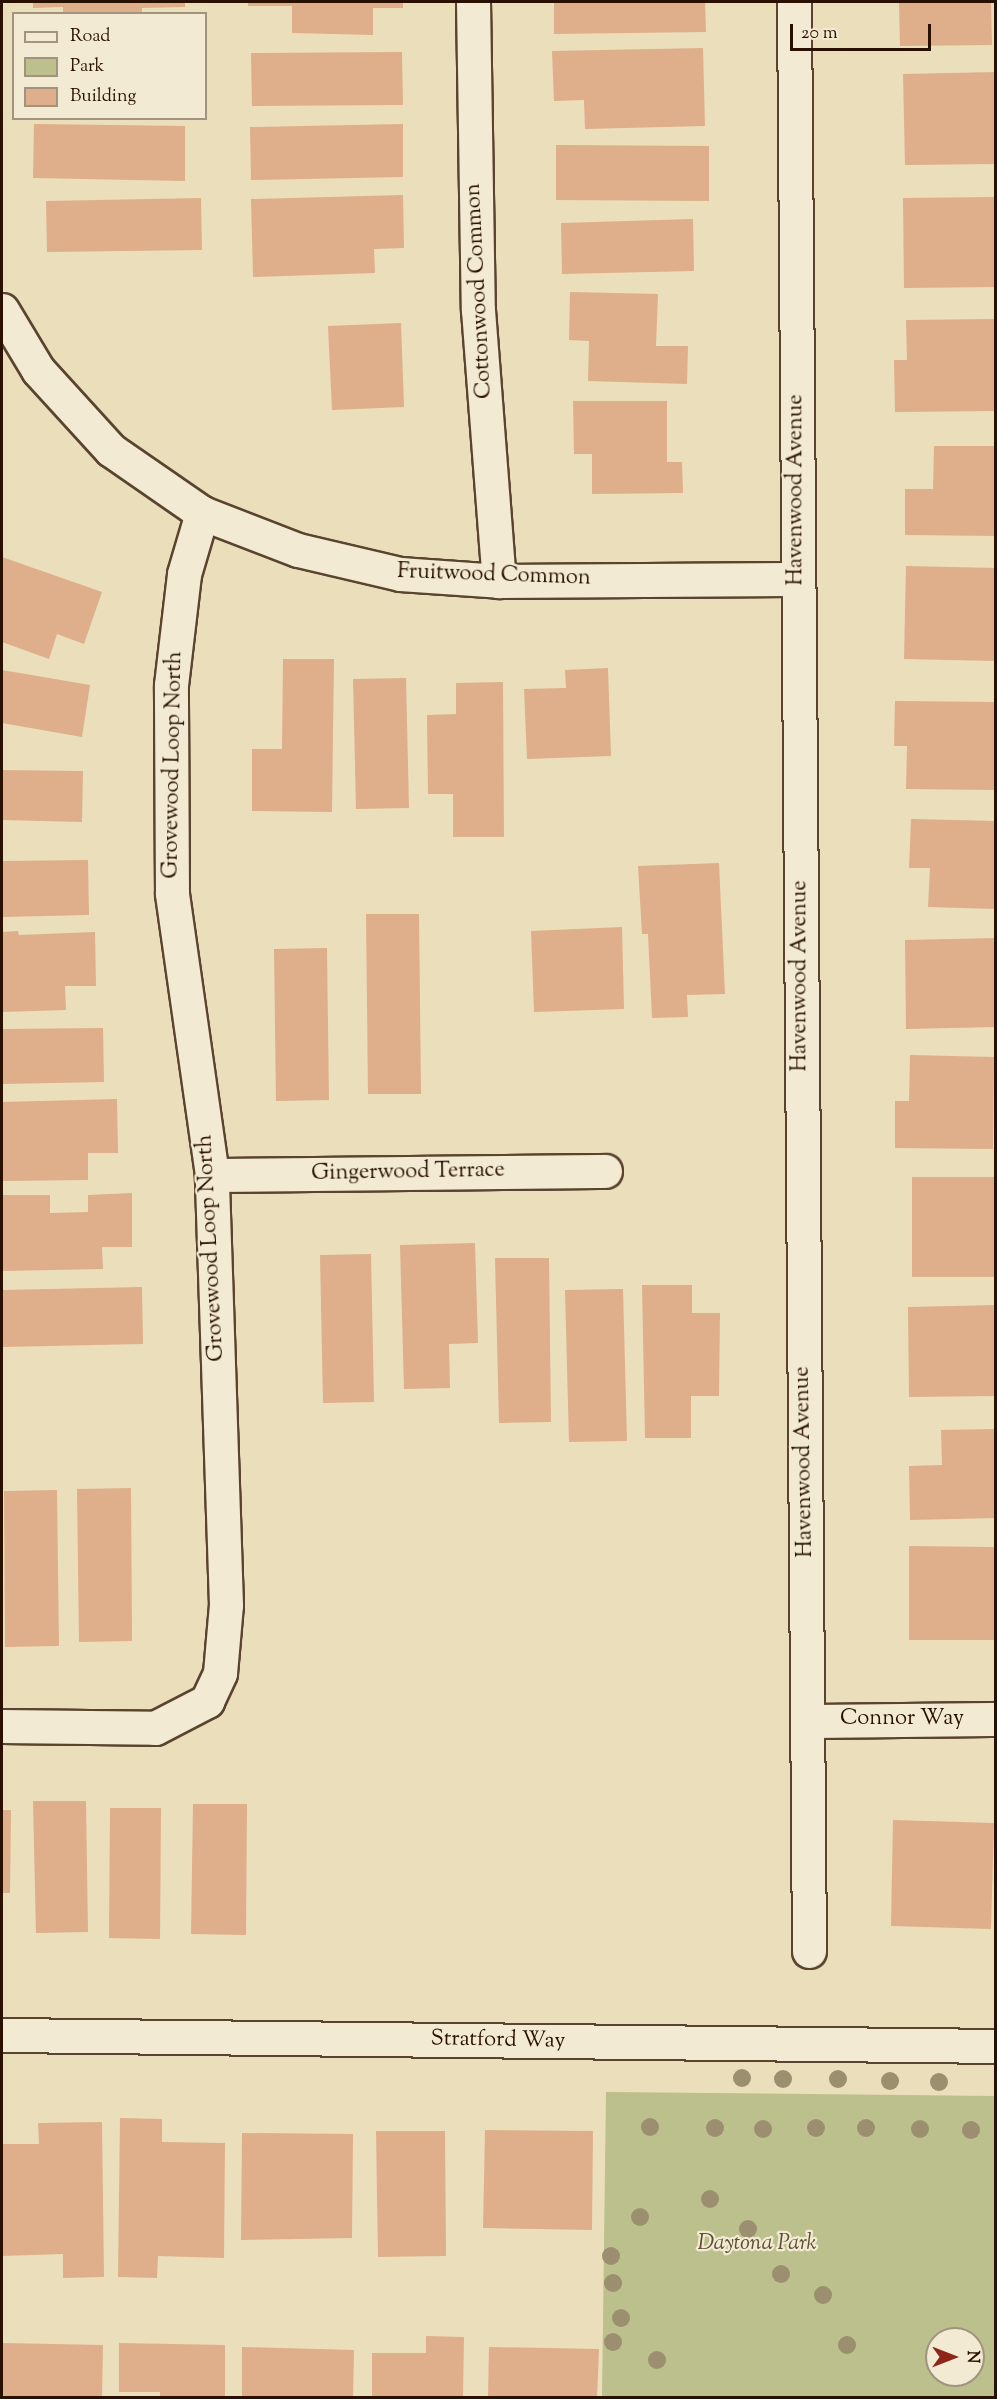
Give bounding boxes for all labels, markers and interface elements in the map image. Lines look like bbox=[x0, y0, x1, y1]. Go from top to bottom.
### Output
legend bbox=[12, 12, 207, 120]
scale bar bbox=[793, 12, 934, 50]
text: 20 m bbox=[801, 21, 838, 47]
text: Road bbox=[70, 24, 110, 50]
text: Park bbox=[70, 54, 104, 80]
text: Building bbox=[70, 84, 136, 110]
street label: Cottonwood Common bbox=[461, 183, 499, 399]
street label: Havenwood Avenue bbox=[784, 394, 810, 586]
street label: Fruitwood Common bbox=[397, 559, 591, 593]
street label: Grovewood Loop North bbox=[159, 651, 189, 879]
street label: Havenwood Avenue bbox=[788, 880, 814, 1072]
street label: Grovewood Loop North bbox=[193, 1134, 231, 1362]
street label: Gingerwood Terrace bbox=[311, 1158, 505, 1188]
street label: Havenwood Avenue bbox=[790, 1366, 820, 1558]
street label: Connor Way bbox=[840, 1707, 964, 1733]
street label: Stratford Way bbox=[430, 2027, 566, 2055]
park label: Daytona Park bbox=[697, 2232, 817, 2258]
north arrow bbox=[925, 2327, 985, 2387]
text: N bbox=[960, 2351, 983, 2363]

